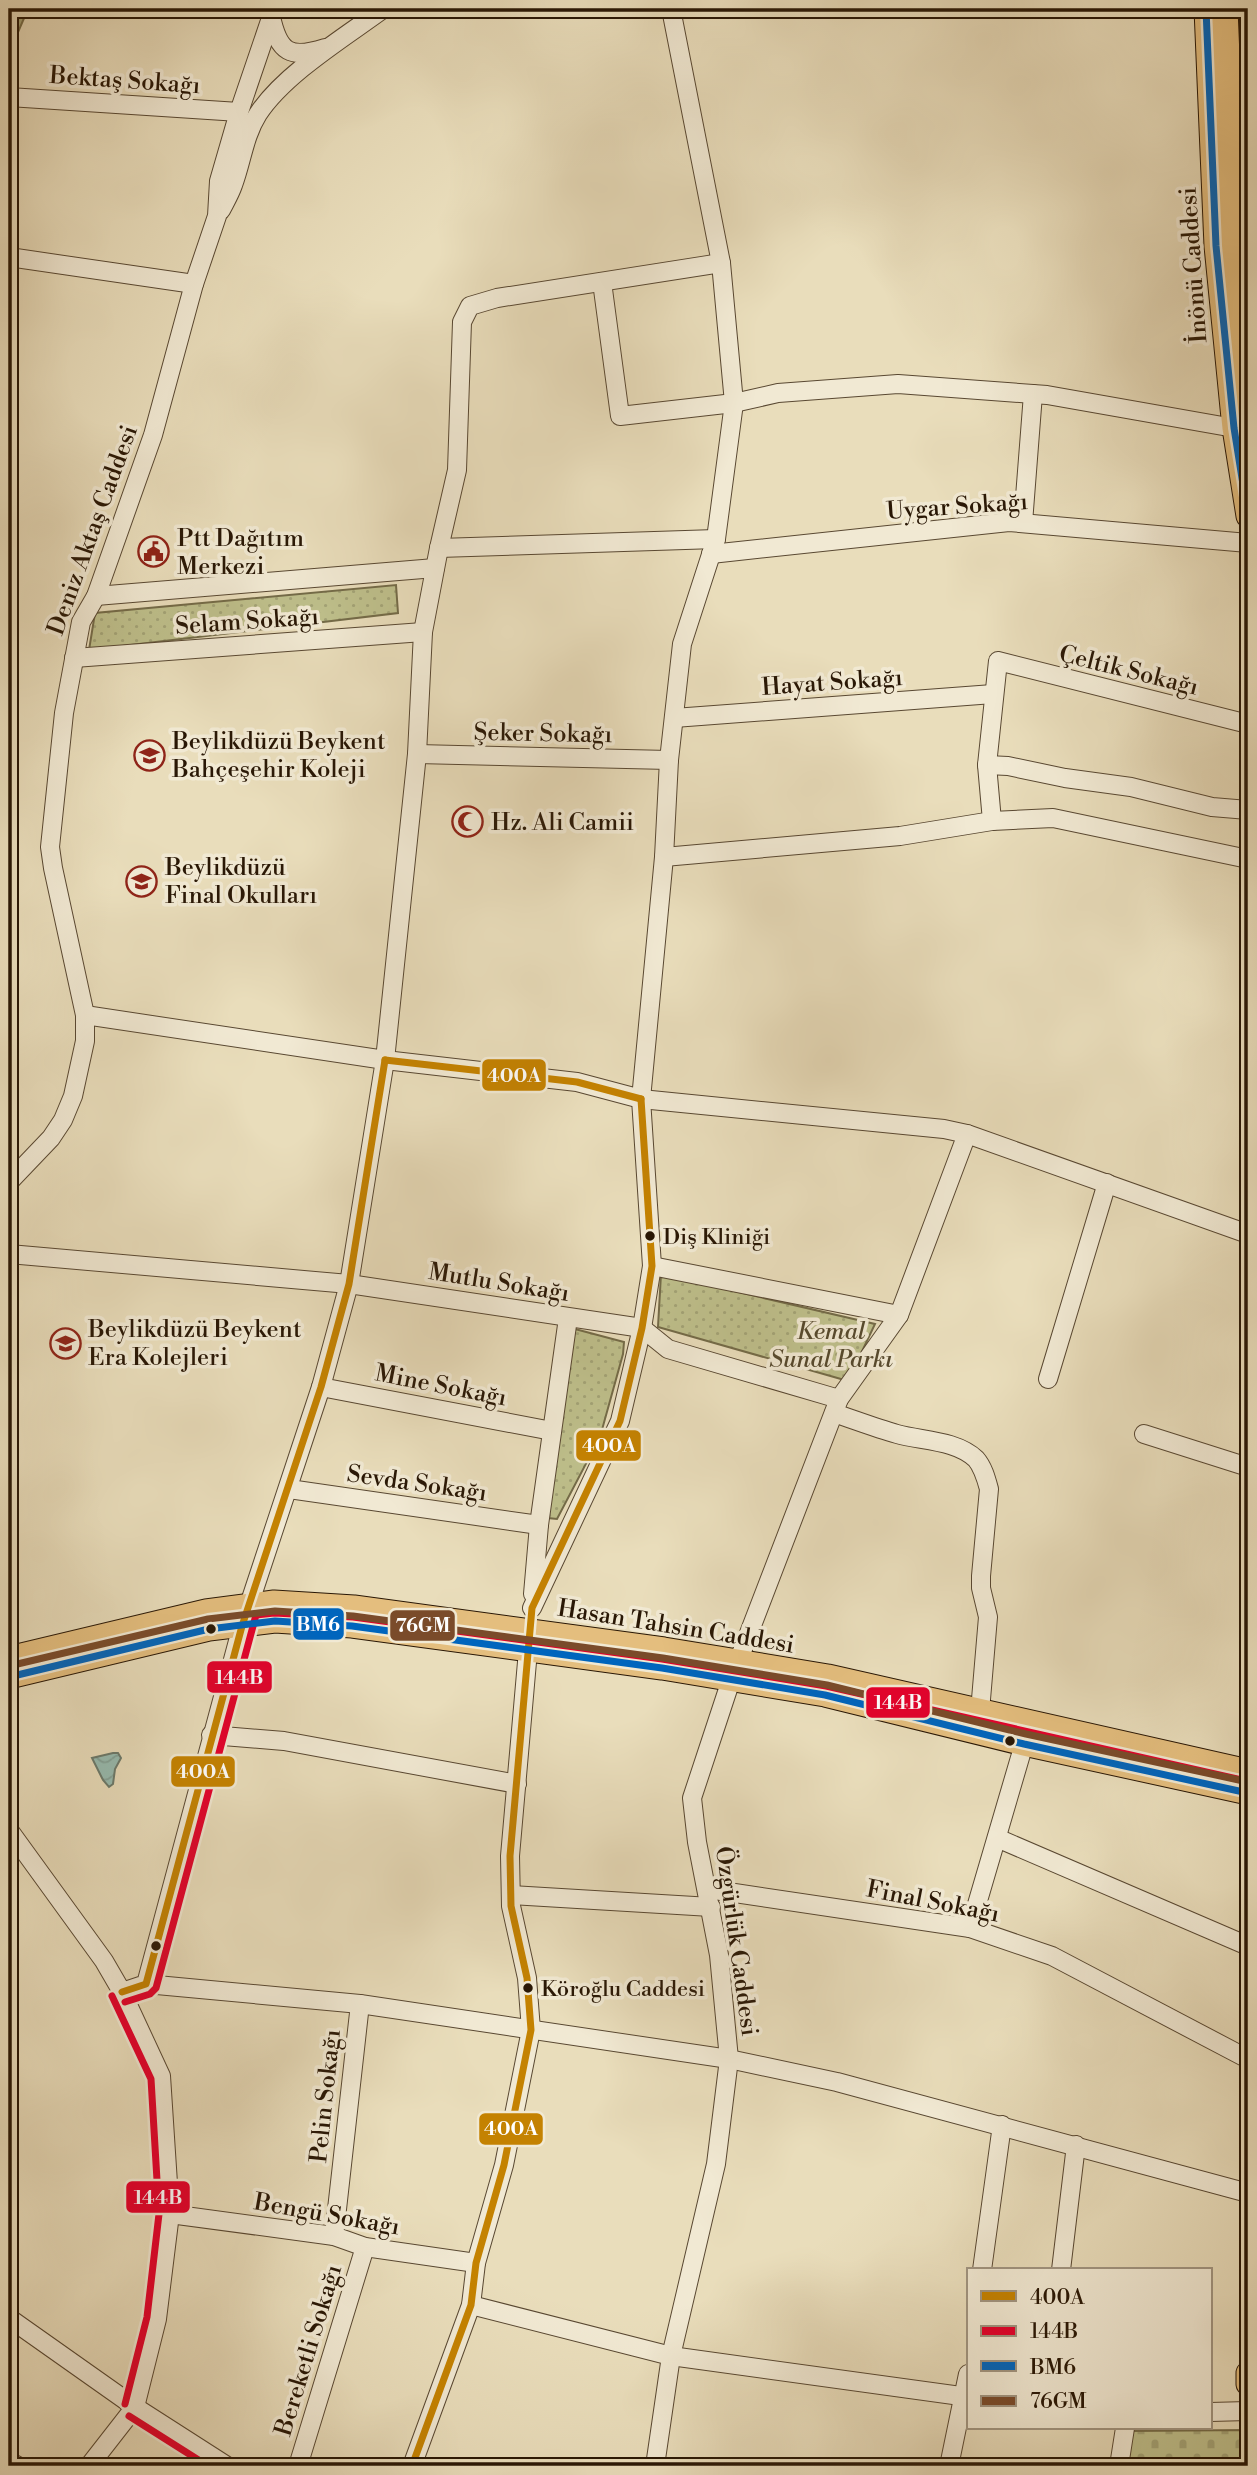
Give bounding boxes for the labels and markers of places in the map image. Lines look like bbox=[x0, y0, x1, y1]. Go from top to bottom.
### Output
place label: Ptt Dağıtım Merkezi bbox=[177, 524, 304, 582]
public building icon: Ptt Dağıtım Merkezi bbox=[137, 535, 171, 569]
place label: Beylikdüzü Beykent Bahçeşehir Koleji bbox=[171, 727, 386, 785]
school or university icon: Beylikdüzü Beykent Bahçeşehir Koleji bbox=[132, 738, 166, 772]
mosque icon: Hz. Ali Camii bbox=[451, 805, 485, 839]
place label: Hz. Ali Camii bbox=[491, 808, 634, 838]
place label: Beylikdüzü Final Okulları bbox=[164, 853, 317, 911]
school or university icon: Beylikdüzü Final Okulları bbox=[125, 864, 159, 898]
place label: Diş Kliniği bbox=[663, 1224, 770, 1251]
marker: Diş Kliniği bbox=[643, 1229, 657, 1243]
place label: Beylikdüzü Beykent Era Kolejleri bbox=[87, 1315, 302, 1373]
school or university icon: Beylikdüzü Beykent Era Kolejleri bbox=[48, 1326, 82, 1360]
unlabelled marker bbox=[204, 1622, 218, 1636]
unlabelled marker bbox=[1003, 1734, 1017, 1748]
unlabelled marker bbox=[149, 1939, 163, 1953]
place label: Köroğlu Caddesi bbox=[541, 1976, 705, 2003]
marker: Köroğlu Caddesi bbox=[521, 1981, 535, 1995]

